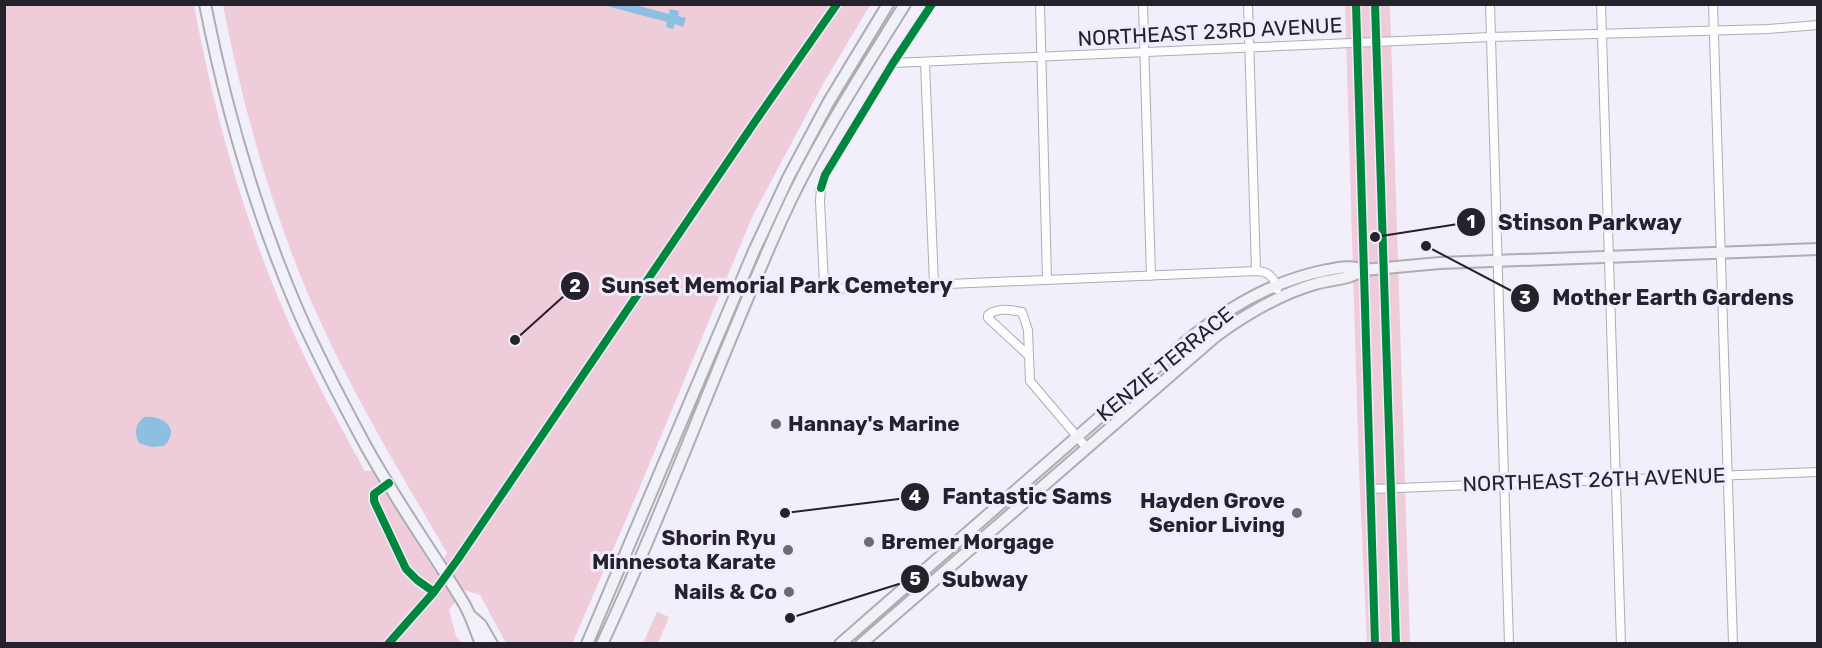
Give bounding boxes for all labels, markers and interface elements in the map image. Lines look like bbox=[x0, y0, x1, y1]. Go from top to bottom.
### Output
street label: NORTHEAST 23RD AVENUE bbox=[1077, 12, 1343, 51]
callout: Stinson Parkway bbox=[1456, 202, 1693, 242]
text: Stinson Parkway bbox=[1498, 209, 1682, 236]
text: 1 bbox=[1467, 211, 1475, 233]
callout: Sunset Memorial Park Cemetery bbox=[560, 266, 965, 306]
text: Sunset Memorial Park Cemetery bbox=[601, 272, 953, 299]
text: 2 bbox=[569, 275, 581, 297]
callout: Mother Earth Gardens bbox=[1510, 278, 1806, 318]
text: Mother Earth Gardens bbox=[1552, 284, 1794, 311]
text: 3 bbox=[1519, 287, 1531, 309]
street label: KENZIE TERRACE bbox=[1091, 301, 1238, 426]
place label: Hannay's Marine bbox=[788, 411, 960, 436]
marker: Hannay's Marine bbox=[769, 417, 783, 431]
street label: NORTHEAST 26TH AVENUE bbox=[1462, 462, 1726, 497]
callout: Fantastic Sams bbox=[900, 477, 1124, 517]
text: Fantastic Sams bbox=[942, 483, 1112, 510]
text: 4 bbox=[909, 486, 921, 508]
place label: Hayden Grove Senior Living bbox=[1140, 488, 1285, 537]
marker: Hayden Grove Senior Living bbox=[1290, 506, 1304, 520]
place label: Shorin Ryu Minnesota Karate bbox=[592, 525, 776, 574]
place label: Bremer Morgage bbox=[881, 529, 1054, 554]
marker: Bremer Morgage bbox=[862, 535, 876, 549]
marker: Shorin Ryu Minnesota Karate bbox=[781, 543, 795, 557]
callout: Subway bbox=[900, 559, 1040, 599]
text: Subway bbox=[942, 566, 1028, 593]
text: 5 bbox=[909, 568, 921, 590]
place label: Nails & Co bbox=[674, 579, 777, 604]
marker: Nails & Co bbox=[782, 585, 796, 599]

